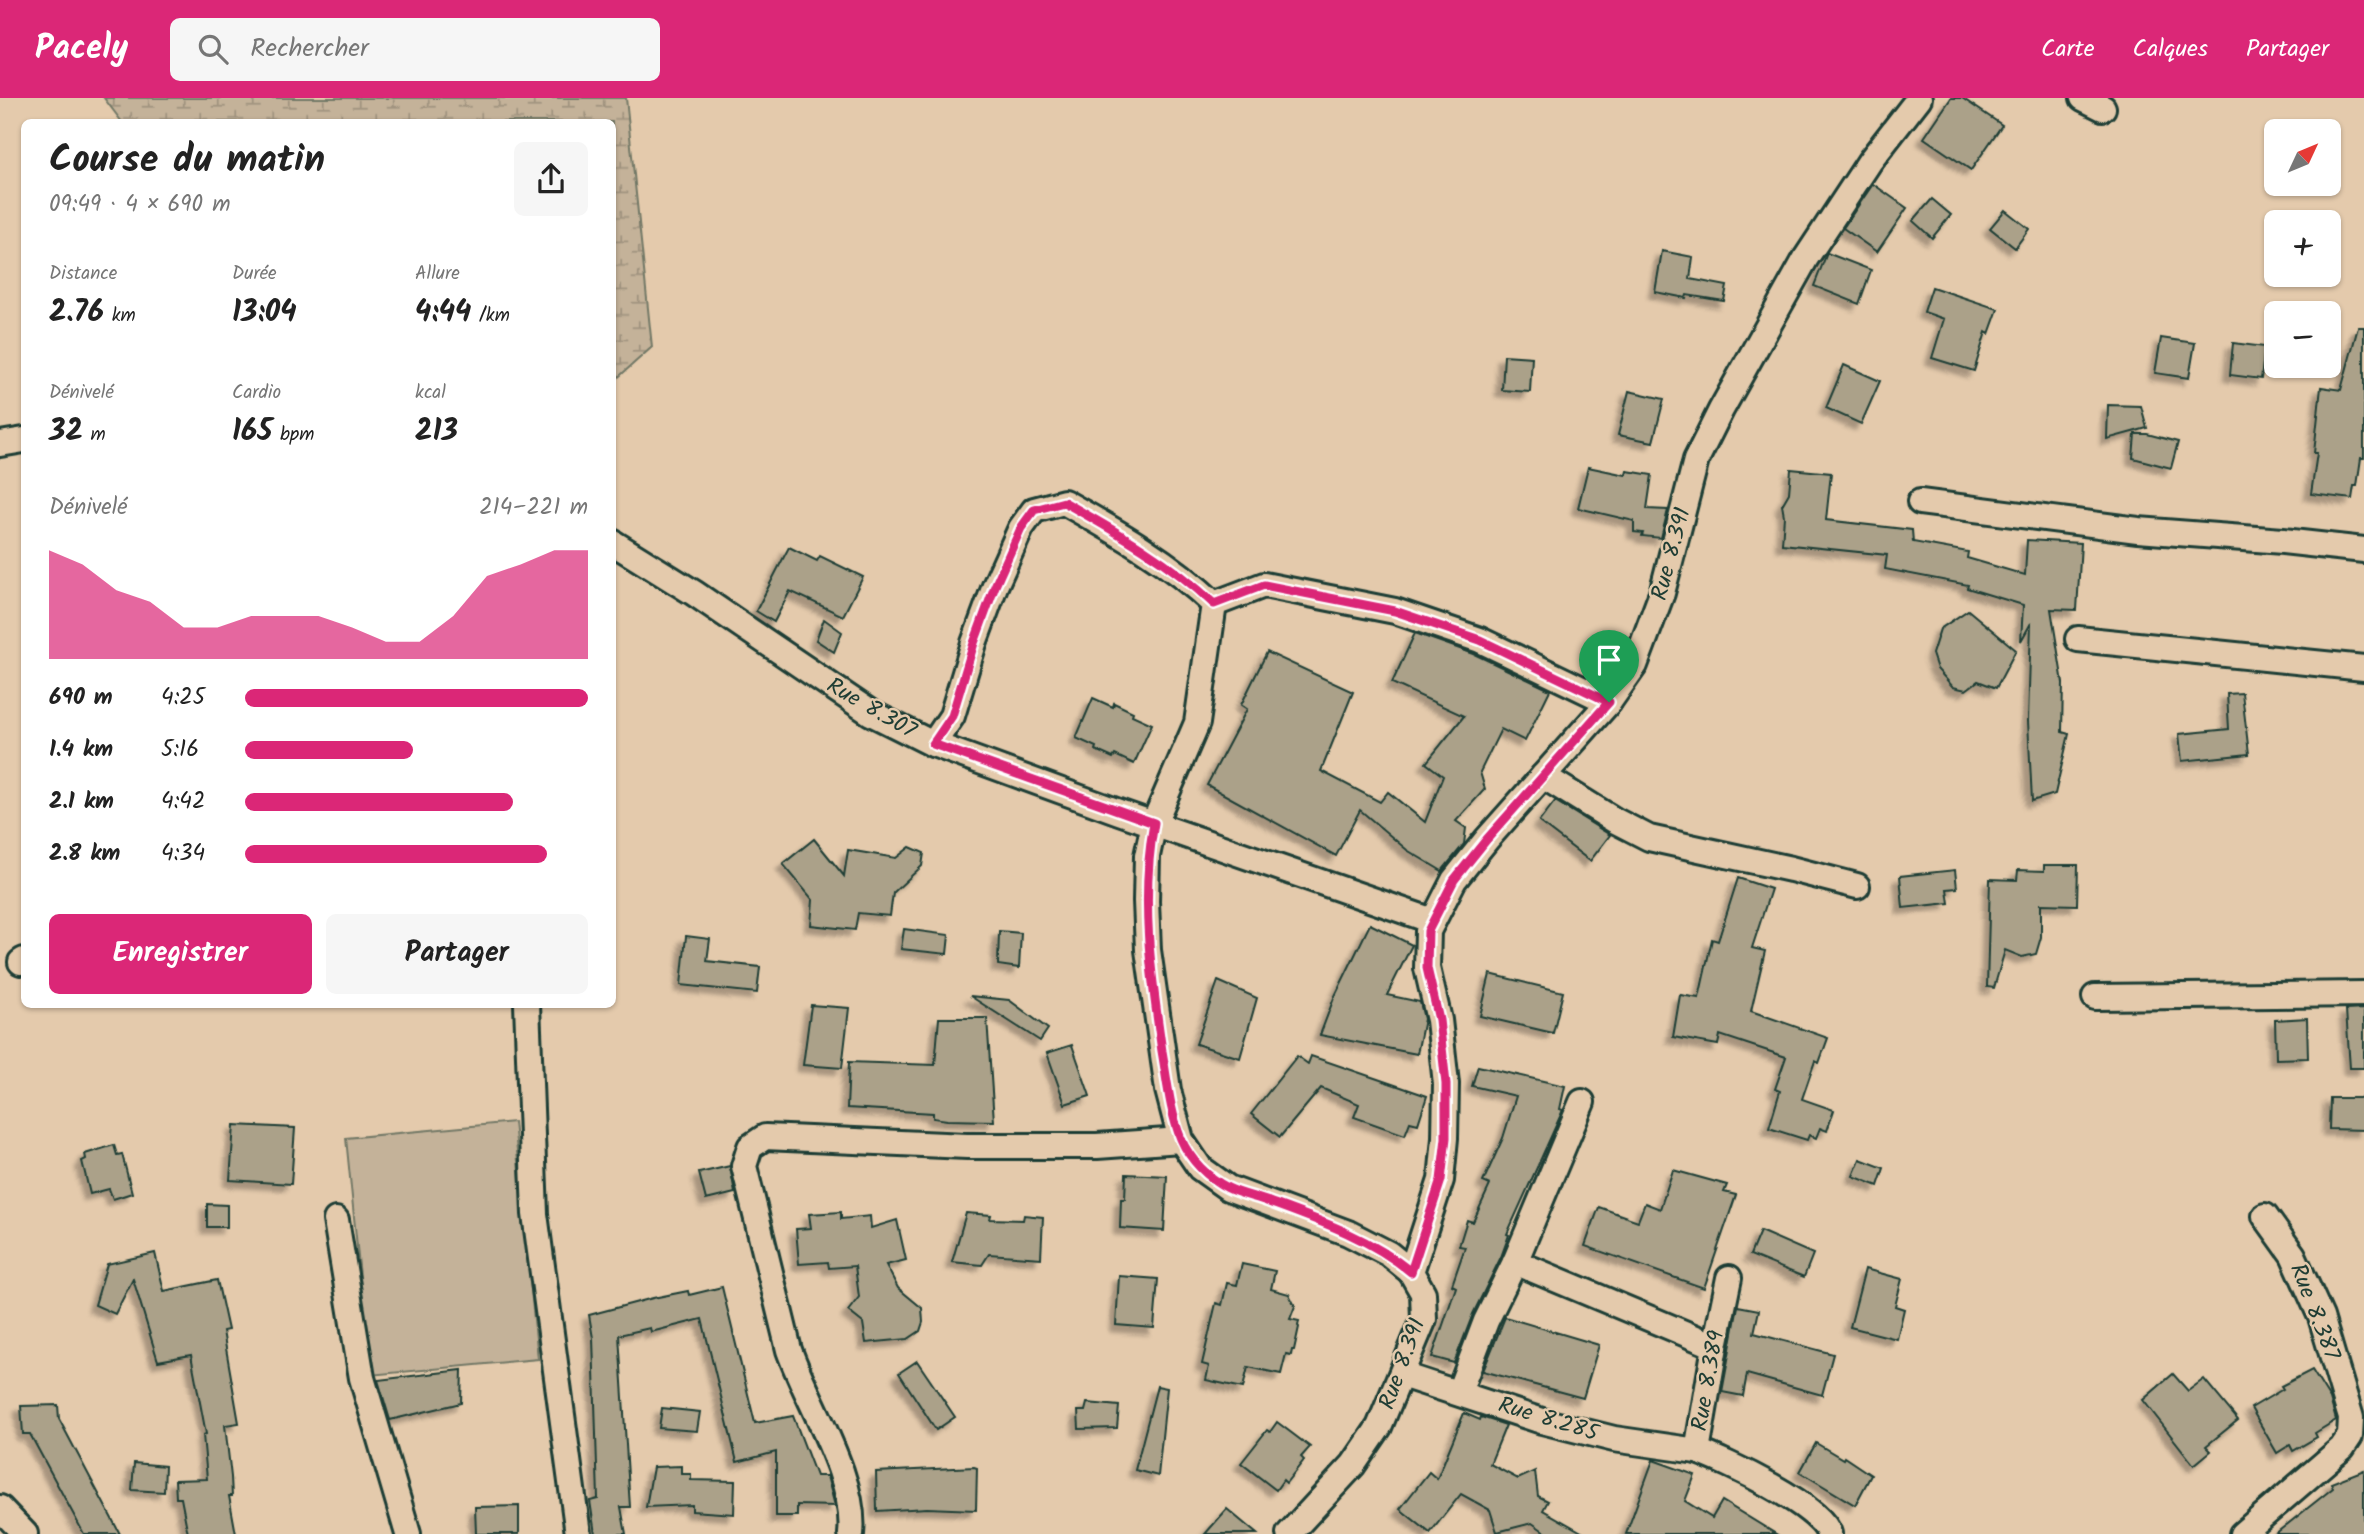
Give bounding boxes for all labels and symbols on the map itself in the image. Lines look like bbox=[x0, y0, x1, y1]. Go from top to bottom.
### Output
north arrow bbox=[2264, 119, 2342, 196]
street label: Rue 8.391 bbox=[1642, 503, 1702, 605]
pin bbox=[1579, 630, 1639, 702]
street label: Rue 8.307 bbox=[819, 669, 924, 750]
street label: Rue 8.387 bbox=[2279, 1258, 2349, 1367]
street label: Rue 8.391 bbox=[1370, 1313, 1436, 1415]
street label: Rue 8.389 bbox=[1682, 1328, 1736, 1434]
street label: Rue 8.285 bbox=[1494, 1388, 1604, 1453]

